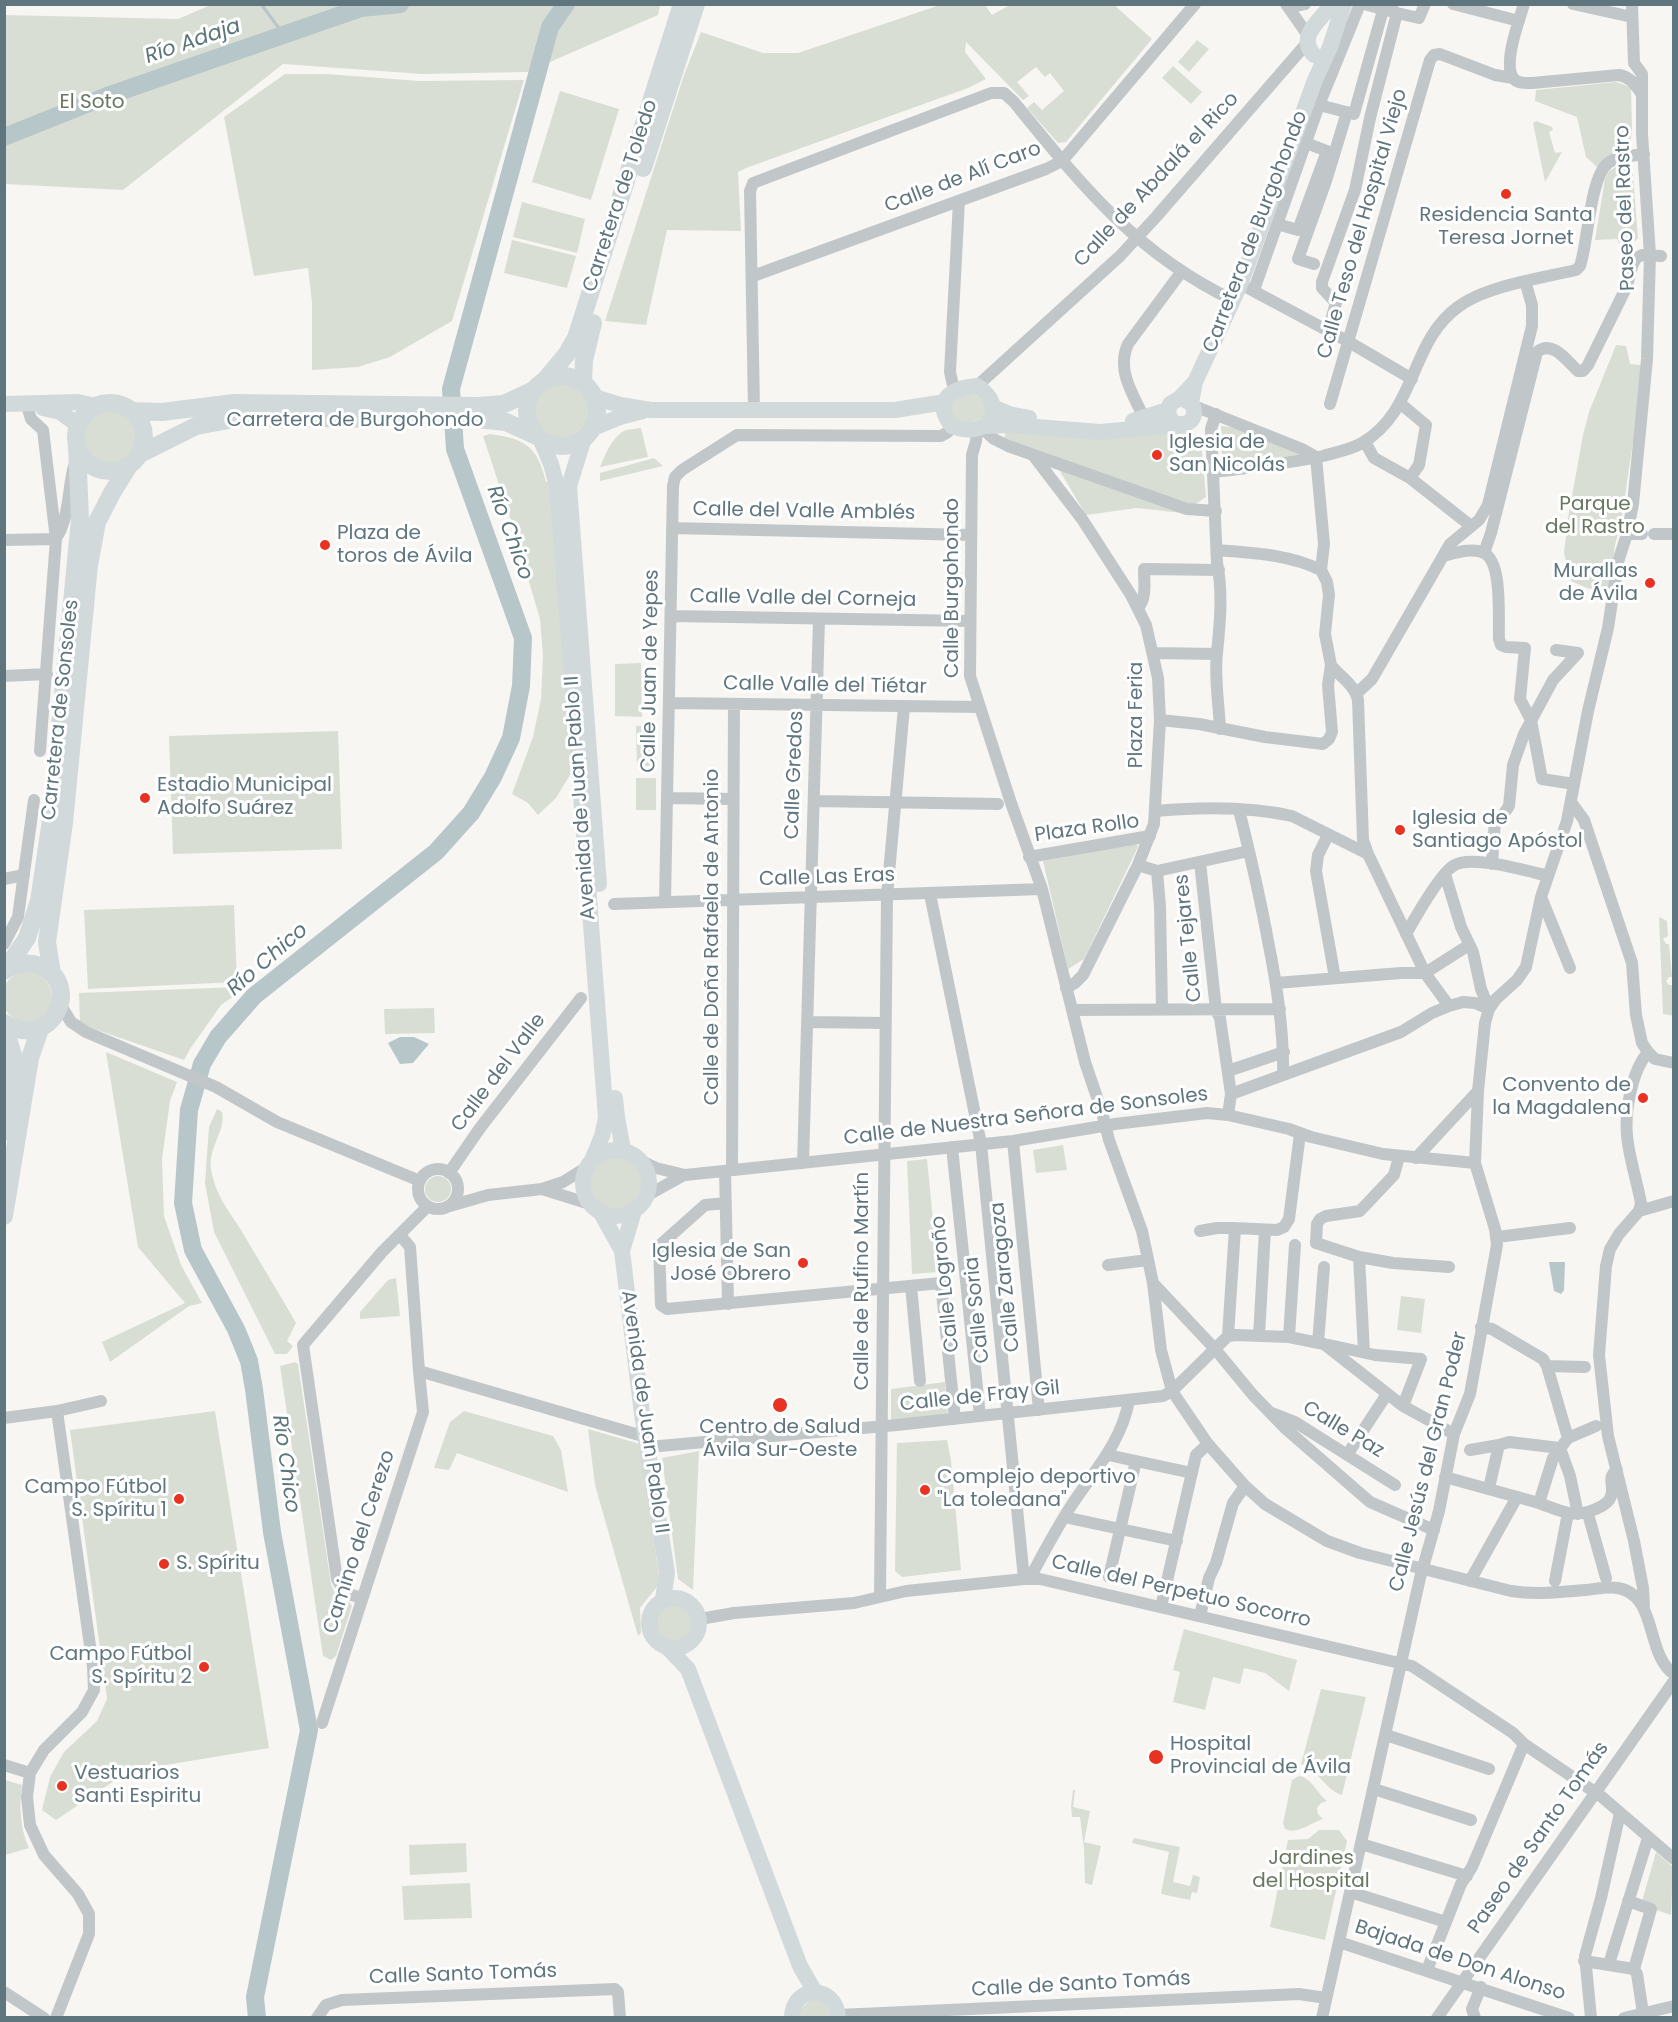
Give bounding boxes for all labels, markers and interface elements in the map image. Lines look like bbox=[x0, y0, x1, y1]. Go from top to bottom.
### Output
water label: Río Adaja bbox=[142, 14, 244, 70]
street label: Calle Teso del Hospital Viejo bbox=[1313, 86, 1413, 362]
street label: Calle de Abdalá el Rico bbox=[1070, 88, 1244, 272]
park label: El Soto bbox=[59, 91, 125, 115]
street label: Carretera de Toledo bbox=[579, 97, 663, 295]
street label: Carretera de Burgohondo bbox=[1199, 108, 1313, 356]
street label: Paseo del Rastro bbox=[1611, 125, 1641, 291]
street label: Calle de Alí Caro bbox=[881, 137, 1045, 219]
marker: Residencia Santa Teresa Jornet bbox=[1499, 187, 1513, 201]
place label: Residencia Santa Teresa Jornet bbox=[1419, 204, 1593, 251]
street label: Carretera de Burgohondo bbox=[226, 409, 484, 433]
place label: Iglesia de San Nicolás bbox=[1169, 431, 1285, 478]
marker: Iglesia de San Nicolás bbox=[1150, 448, 1164, 462]
water label: Río Chico bbox=[480, 482, 538, 584]
park label: Parque del Rastro bbox=[1545, 493, 1645, 540]
street label: Calle del Valle Amblés bbox=[692, 498, 916, 526]
street label: Calle Burgohondo bbox=[941, 498, 965, 678]
place label: Plaza de toros de Ávila bbox=[337, 522, 472, 569]
marker: Plaza de toros de Ávila bbox=[318, 538, 332, 552]
place label: Murallas de Ávila bbox=[1553, 560, 1638, 607]
street label: Calle Juan de Yepes bbox=[637, 569, 665, 773]
marker: Murallas de Ávila bbox=[1643, 576, 1657, 590]
street label: Calle Valle del Corneja bbox=[689, 585, 917, 613]
street label: Carretera de Sonsoles bbox=[37, 598, 85, 822]
street label: Plaza Feria bbox=[1125, 662, 1149, 768]
street label: Calle Valle del Tiétar bbox=[723, 672, 927, 700]
street label: Avenida de Juan Pablo II bbox=[560, 675, 602, 921]
street label: Calle Gredos bbox=[781, 710, 809, 840]
street label: Calle de Doña Rafaela de Antonio bbox=[701, 769, 725, 1105]
place label: Estadio Municipal Adolfo Suárez bbox=[157, 774, 332, 821]
marker: Estadio Municipal Adolfo Suárez bbox=[138, 791, 152, 805]
place label: Iglesia de Santiago Apóstol bbox=[1412, 807, 1583, 854]
street label: Plaza Rollo bbox=[1033, 810, 1141, 848]
marker: Iglesia de Santiago Apóstol bbox=[1393, 823, 1407, 837]
street label: Calle Las Eras bbox=[759, 864, 895, 892]
street label: Calle Tejares bbox=[1170, 873, 1208, 1003]
water label: Río Chico bbox=[223, 918, 313, 1002]
street label: Calle del Valle bbox=[447, 1009, 551, 1137]
place label: Convento de la Magdalena bbox=[1492, 1074, 1631, 1121]
street label: Calle de Nuestra Señora de Sonsoles bbox=[843, 1083, 1209, 1151]
marker: Convento de la Magdalena bbox=[1636, 1091, 1650, 1105]
street label: Calle de Rufino Martín bbox=[851, 1172, 875, 1390]
street label: Calle Zaragoza bbox=[986, 1201, 1026, 1353]
street label: Calle Logroño bbox=[927, 1214, 965, 1354]
place label: Iglesia de San José Obrero bbox=[652, 1240, 791, 1287]
marker: Iglesia de San José Obrero bbox=[796, 1256, 810, 1270]
street label: Calle Soria bbox=[960, 1256, 996, 1364]
street label: Avenida de Juan Pablo II bbox=[615, 1289, 673, 1535]
street label: Calle Jesús del Gran Poder bbox=[1385, 1329, 1473, 1595]
street label: Calle de Fray Gil bbox=[899, 1377, 1061, 1417]
marker: Centro de Salud Ávila Sur-Oeste bbox=[771, 1396, 789, 1414]
street label: Calle Paz bbox=[1298, 1396, 1388, 1464]
water label: Río Chico bbox=[266, 1413, 304, 1515]
place label: Centro de Salud Ávila Sur-Oeste bbox=[699, 1416, 861, 1463]
street label: Camino del Cerezo bbox=[319, 1447, 401, 1637]
place label: Complejo deportivo "La toledana" bbox=[937, 1466, 1136, 1513]
place label: Campo Fútbol S. Spíritu 1 bbox=[24, 1476, 167, 1523]
marker: Complejo deportivo "La toledana" bbox=[918, 1483, 932, 1497]
marker: Campo Fútbol S. Spíritu 1 bbox=[172, 1492, 186, 1506]
street label: Calle del Perpetuo Socorro bbox=[1049, 1550, 1313, 1634]
place label: S. Spíritu bbox=[176, 1552, 260, 1576]
marker: S. Spíritu bbox=[157, 1557, 171, 1571]
place label: Campo Fútbol S. Spíritu 2 bbox=[49, 1643, 192, 1690]
marker: Campo Fútbol S. Spíritu 2 bbox=[197, 1660, 211, 1674]
place label: Hospital Provincial de Ávila bbox=[1170, 1733, 1351, 1780]
street label: Paseo de Santo Tomás bbox=[1463, 1737, 1615, 1939]
marker: Hospital Provincial de Ávila bbox=[1147, 1748, 1165, 1766]
place label: Vestuarios Santi Espiritu bbox=[74, 1762, 201, 1809]
marker: Vestuarios Santi Espiritu bbox=[55, 1779, 69, 1793]
park label: Jardines del Hospital bbox=[1252, 1847, 1370, 1894]
street label: Bajada de Don Alonso bbox=[1352, 1916, 1568, 2006]
street label: Calle Santo Tomás bbox=[369, 1960, 557, 1990]
street label: Calle de Santo Tomás bbox=[971, 1967, 1191, 2003]

